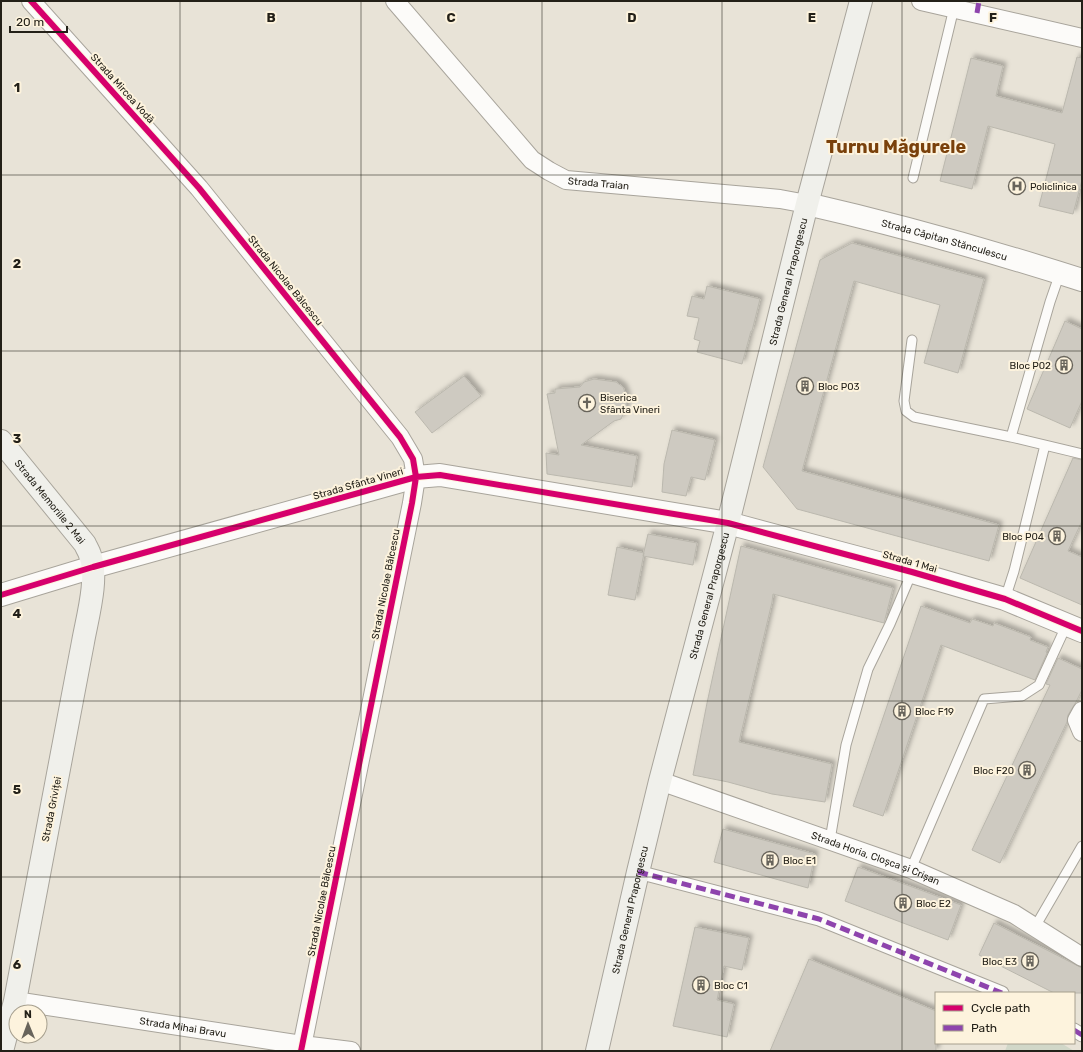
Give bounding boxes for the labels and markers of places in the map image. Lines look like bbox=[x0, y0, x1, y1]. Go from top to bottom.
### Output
hospital icon: Policlinica bbox=[1007, 176, 1027, 196]
place label: Policlinica bbox=[1030, 181, 1077, 193]
building icon: Bloc P02 bbox=[1054, 355, 1074, 375]
place label: Bloc P02 bbox=[1010, 360, 1051, 372]
building icon: Bloc P03 bbox=[795, 376, 815, 396]
place label: Bloc P03 bbox=[818, 381, 860, 393]
place label: Biserica Sfânta Vineri bbox=[600, 392, 660, 416]
church icon: Biserica Sfânta Vineri bbox=[577, 393, 597, 413]
building icon: Bloc P04 bbox=[1047, 526, 1067, 546]
place label: Bloc P04 bbox=[1002, 531, 1044, 543]
building icon: Bloc F19 bbox=[892, 701, 912, 721]
place label: Bloc F19 bbox=[915, 706, 954, 718]
building icon: Bloc F20 bbox=[1017, 760, 1037, 780]
place label: Bloc F20 bbox=[973, 765, 1014, 777]
building icon: Bloc E1 bbox=[760, 850, 780, 870]
place label: Bloc E1 bbox=[783, 855, 816, 867]
building icon: Bloc E2 bbox=[893, 893, 913, 913]
place label: Bloc E2 bbox=[916, 898, 951, 910]
building icon: Bloc E3 bbox=[1020, 951, 1040, 971]
place label: Bloc E3 bbox=[982, 956, 1017, 968]
building icon: Bloc C1 bbox=[691, 975, 711, 995]
place label: Bloc C1 bbox=[714, 980, 748, 992]

